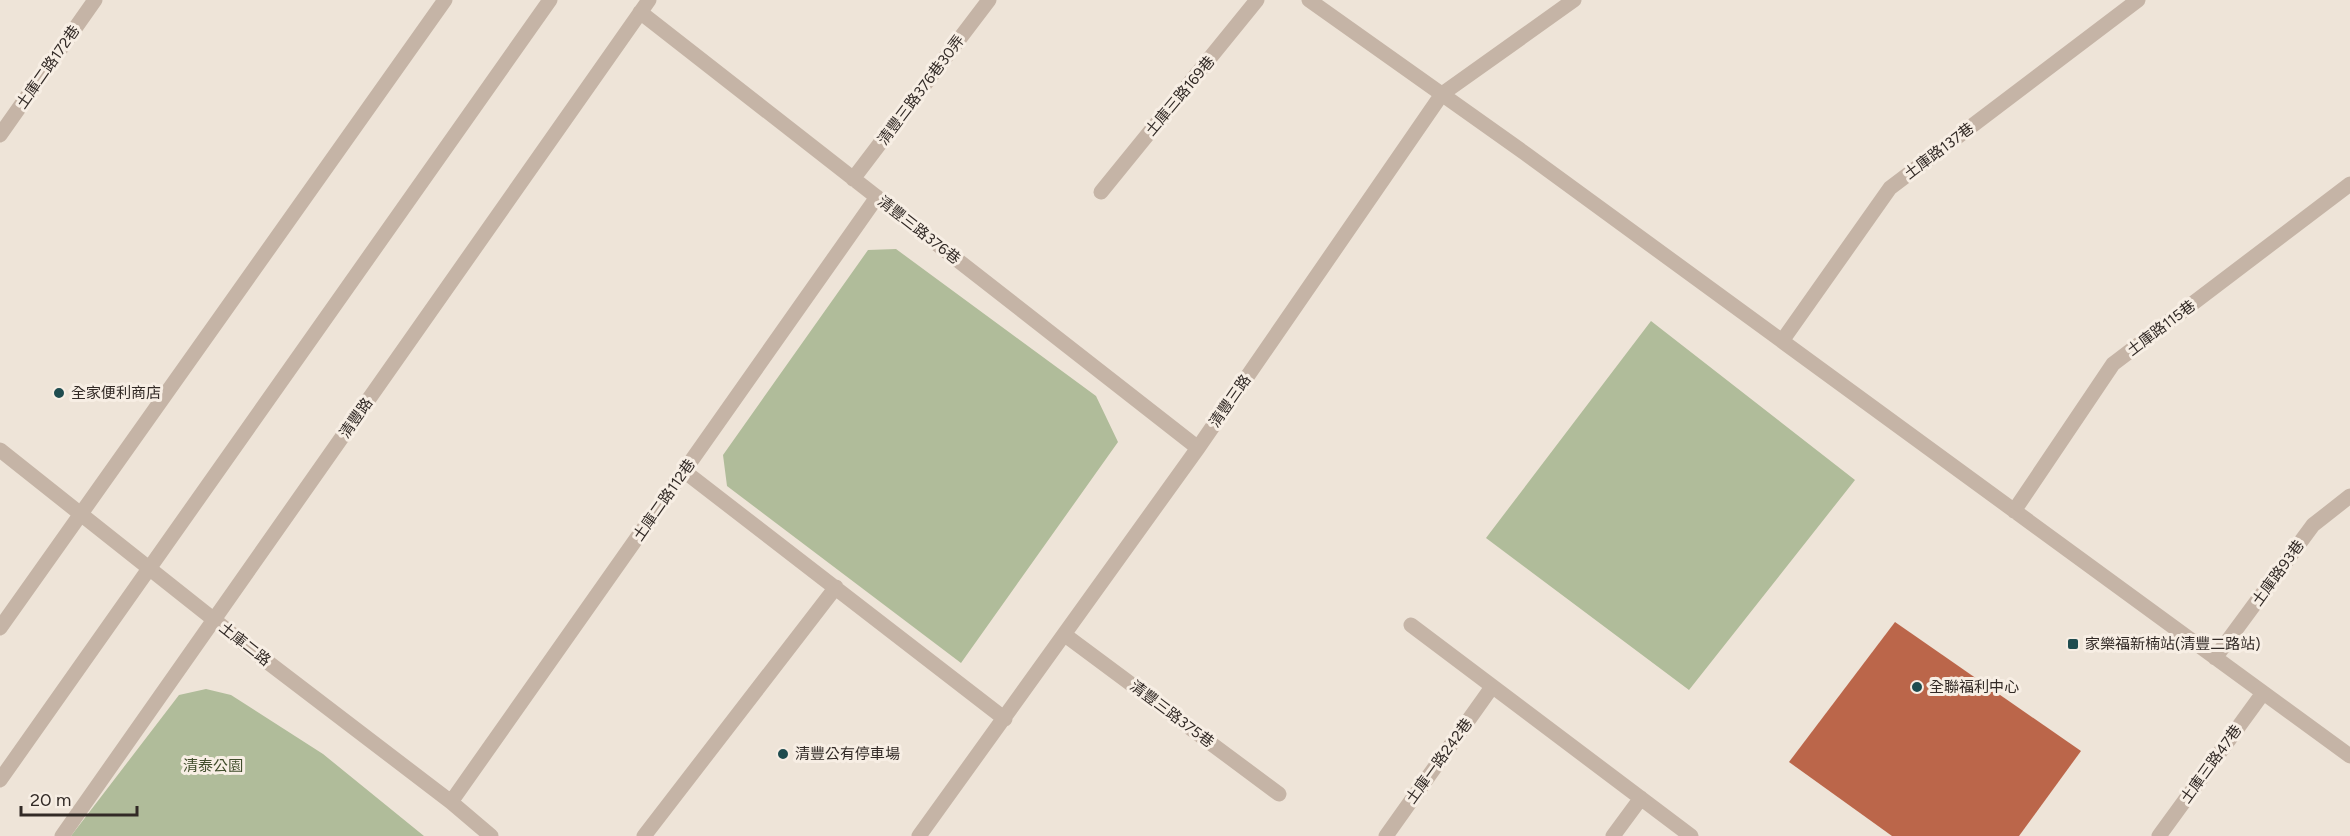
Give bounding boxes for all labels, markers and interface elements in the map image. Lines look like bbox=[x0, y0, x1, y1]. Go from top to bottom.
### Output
street label: 土庫二路172巷 bbox=[13, 22, 83, 112]
street label: 清豐三路376巷30弄 bbox=[874, 32, 968, 148]
street label: 土庫三路169巷 bbox=[1142, 53, 1218, 139]
street label: 土庫路137巷 bbox=[1901, 119, 1977, 183]
street label: 清豐三路376巷 bbox=[874, 192, 964, 268]
street label: 土庫路115巷 bbox=[2123, 296, 2199, 360]
street label: 清豐三路 bbox=[1205, 371, 1255, 431]
place label: 全家便利商店 bbox=[71, 384, 161, 402]
marker: 全家便利商店 bbox=[52, 386, 66, 400]
street label: 清豐路 bbox=[336, 394, 376, 442]
street label: 土庫二路112巷 bbox=[629, 456, 699, 544]
street label: 土庫路93巷 bbox=[2248, 537, 2308, 609]
street label: 土庫二路 bbox=[216, 618, 274, 670]
place label: 家樂福新楠站(清豐二路站) bbox=[2085, 635, 2261, 653]
marker: 家樂福新楠站(清豐二路站) bbox=[2066, 637, 2080, 651]
street label: 清豐三路375巷 bbox=[1127, 677, 1217, 751]
place label: 全聯福利中心 bbox=[1929, 678, 2019, 696]
marker: 全聯福利中心 bbox=[1910, 680, 1924, 694]
street label: 土庫一路242巷 bbox=[1402, 715, 1476, 807]
street label: 土庫三路47巷 bbox=[2177, 721, 2245, 807]
place label: 清豐公有停車場 bbox=[795, 745, 900, 763]
marker: 清豐公有停車場 bbox=[776, 747, 790, 761]
park label: 清泰公園 bbox=[183, 757, 243, 775]
scale bar bbox=[21, 779, 136, 817]
text: 20 m bbox=[30, 789, 71, 811]

